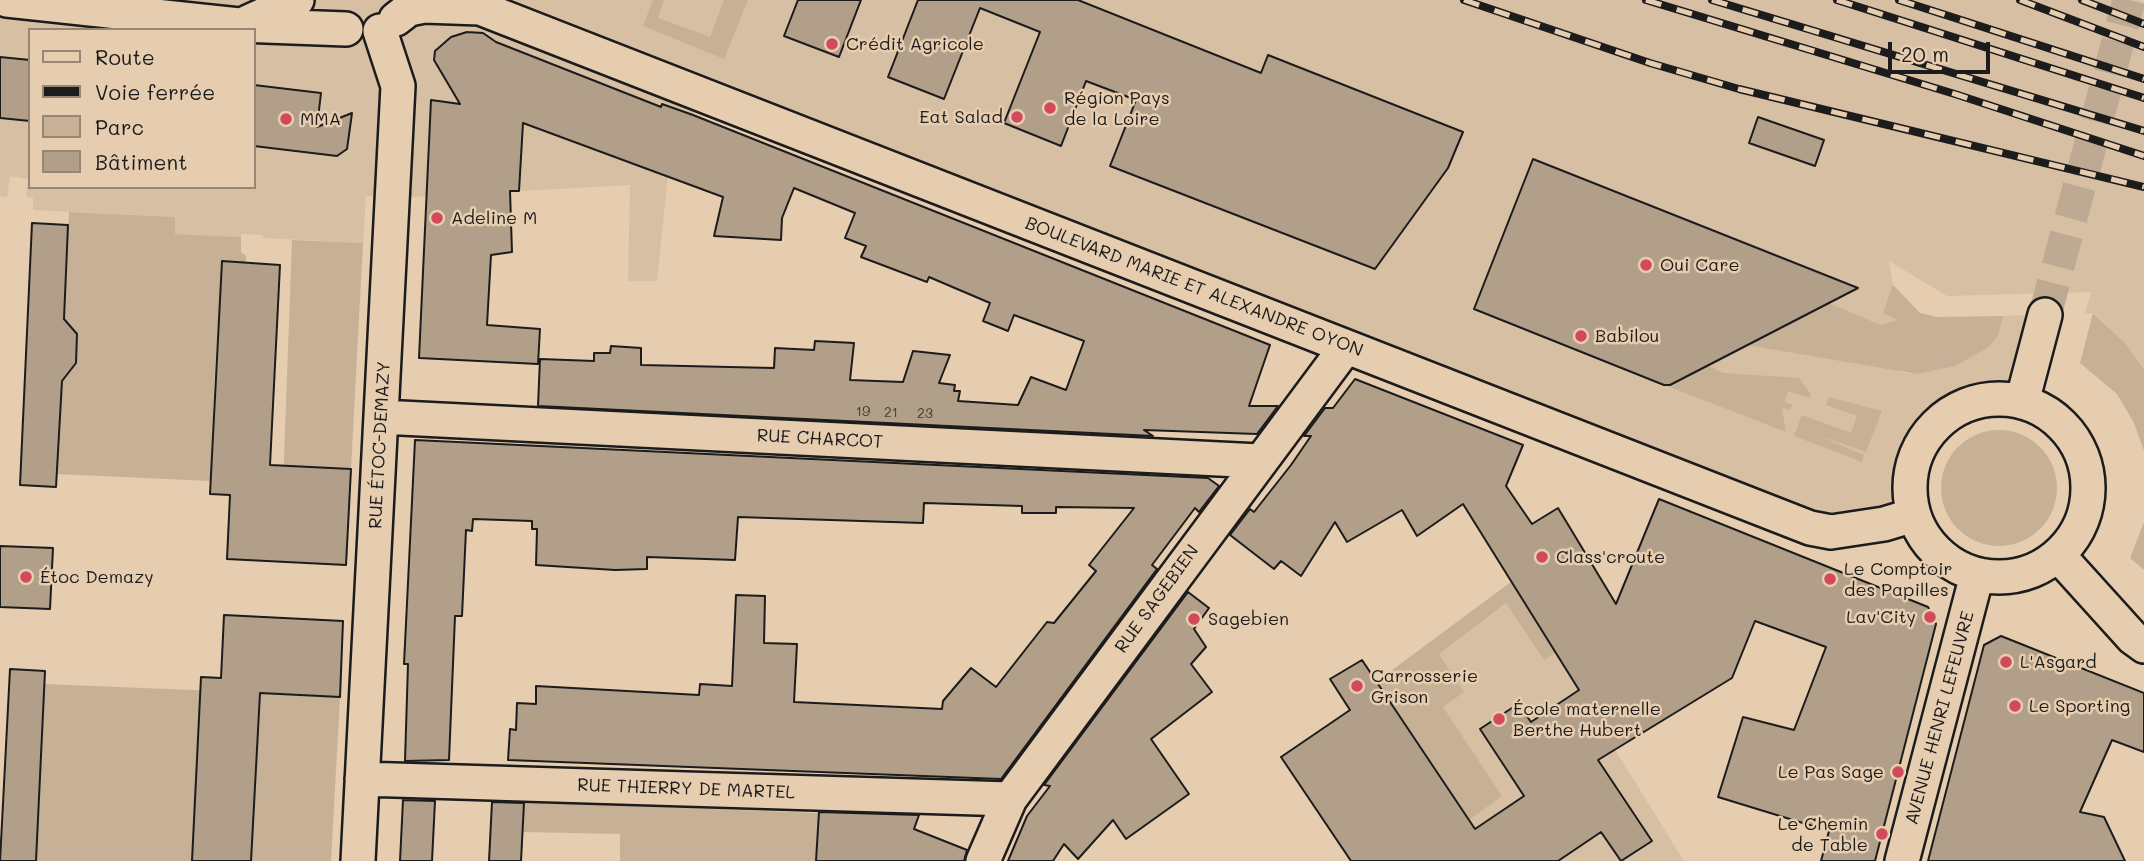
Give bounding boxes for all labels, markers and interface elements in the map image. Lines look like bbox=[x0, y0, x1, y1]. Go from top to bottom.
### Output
legend bbox=[28, 28, 256, 189]
scale bar bbox=[1892, 28, 1994, 72]
place label: Crédit Agricole bbox=[846, 33, 984, 55]
marker: Crédit Agricole bbox=[824, 36, 840, 52]
text: 20 m bbox=[1901, 40, 1949, 67]
text: Route bbox=[95, 43, 155, 70]
text: Voie ferrée bbox=[95, 78, 215, 105]
place label: Région Pays de la Loire bbox=[1064, 87, 1170, 130]
marker: Région Pays de la Loire bbox=[1042, 100, 1058, 116]
place label: Eat Salad bbox=[919, 106, 1003, 128]
place label: MMA bbox=[300, 108, 341, 130]
marker: Eat Salad bbox=[1009, 109, 1025, 125]
marker: MMA bbox=[278, 111, 294, 127]
text: Parc bbox=[95, 113, 144, 140]
text: Bâtiment bbox=[95, 148, 187, 175]
place label: Adeline M bbox=[451, 207, 537, 229]
marker: Adeline M bbox=[429, 210, 445, 226]
street label: BOULEVARD MARIE ET ALEXANDRE OYON bbox=[1022, 212, 1366, 362]
place label: Oui Care bbox=[1660, 254, 1740, 276]
marker: Oui Care bbox=[1638, 257, 1654, 273]
place label: Babilou bbox=[1595, 325, 1659, 347]
marker: Babilou bbox=[1573, 328, 1589, 344]
street label: RUE ÉTOC-DEMAZY bbox=[365, 361, 395, 529]
house number: 19 bbox=[856, 404, 870, 420]
house number: 21 bbox=[884, 405, 898, 421]
house number: 23 bbox=[917, 406, 933, 422]
street label: RUE CHARCOT bbox=[756, 425, 884, 453]
street label: RUE SAGEBIEN bbox=[1110, 541, 1204, 657]
place label: Class'croute bbox=[1556, 546, 1665, 568]
marker: Class'croute bbox=[1534, 549, 1550, 565]
place label: Le Comptoir des Papilles bbox=[1844, 558, 1952, 600]
place label: Étoc Demazy bbox=[40, 566, 154, 588]
marker: Étoc Demazy bbox=[18, 569, 34, 585]
marker: Le Comptoir des Papilles bbox=[1822, 571, 1838, 587]
place label: Lav'City bbox=[1846, 606, 1916, 628]
place label: Sagebien bbox=[1208, 608, 1289, 630]
street label: AVENUE HENRI LEFEUVRE bbox=[1901, 609, 1979, 827]
marker: Lav'City bbox=[1922, 609, 1938, 625]
marker: Sagebien bbox=[1186, 611, 1202, 627]
place label: L'Asgard bbox=[2020, 651, 2097, 673]
marker: L'Asgard bbox=[1998, 654, 2014, 670]
place label: Carrosserie Grison bbox=[1371, 665, 1478, 708]
marker: Carrosserie Grison bbox=[1349, 678, 1365, 694]
place label: Le Sporting bbox=[2029, 695, 2130, 717]
place label: École maternelle Berthe Hubert bbox=[1513, 698, 1661, 740]
marker: Le Sporting bbox=[2007, 698, 2023, 714]
marker: École maternelle Berthe Hubert bbox=[1491, 711, 1507, 727]
place label: Le Pas Sage bbox=[1778, 761, 1884, 783]
marker: Le Pas Sage bbox=[1890, 764, 1906, 780]
street label: RUE THIERRY DE MARTEL bbox=[577, 774, 795, 804]
place label: Le Chemin de Table bbox=[1778, 813, 1868, 856]
marker: Le Chemin de Table bbox=[1874, 826, 1890, 842]

